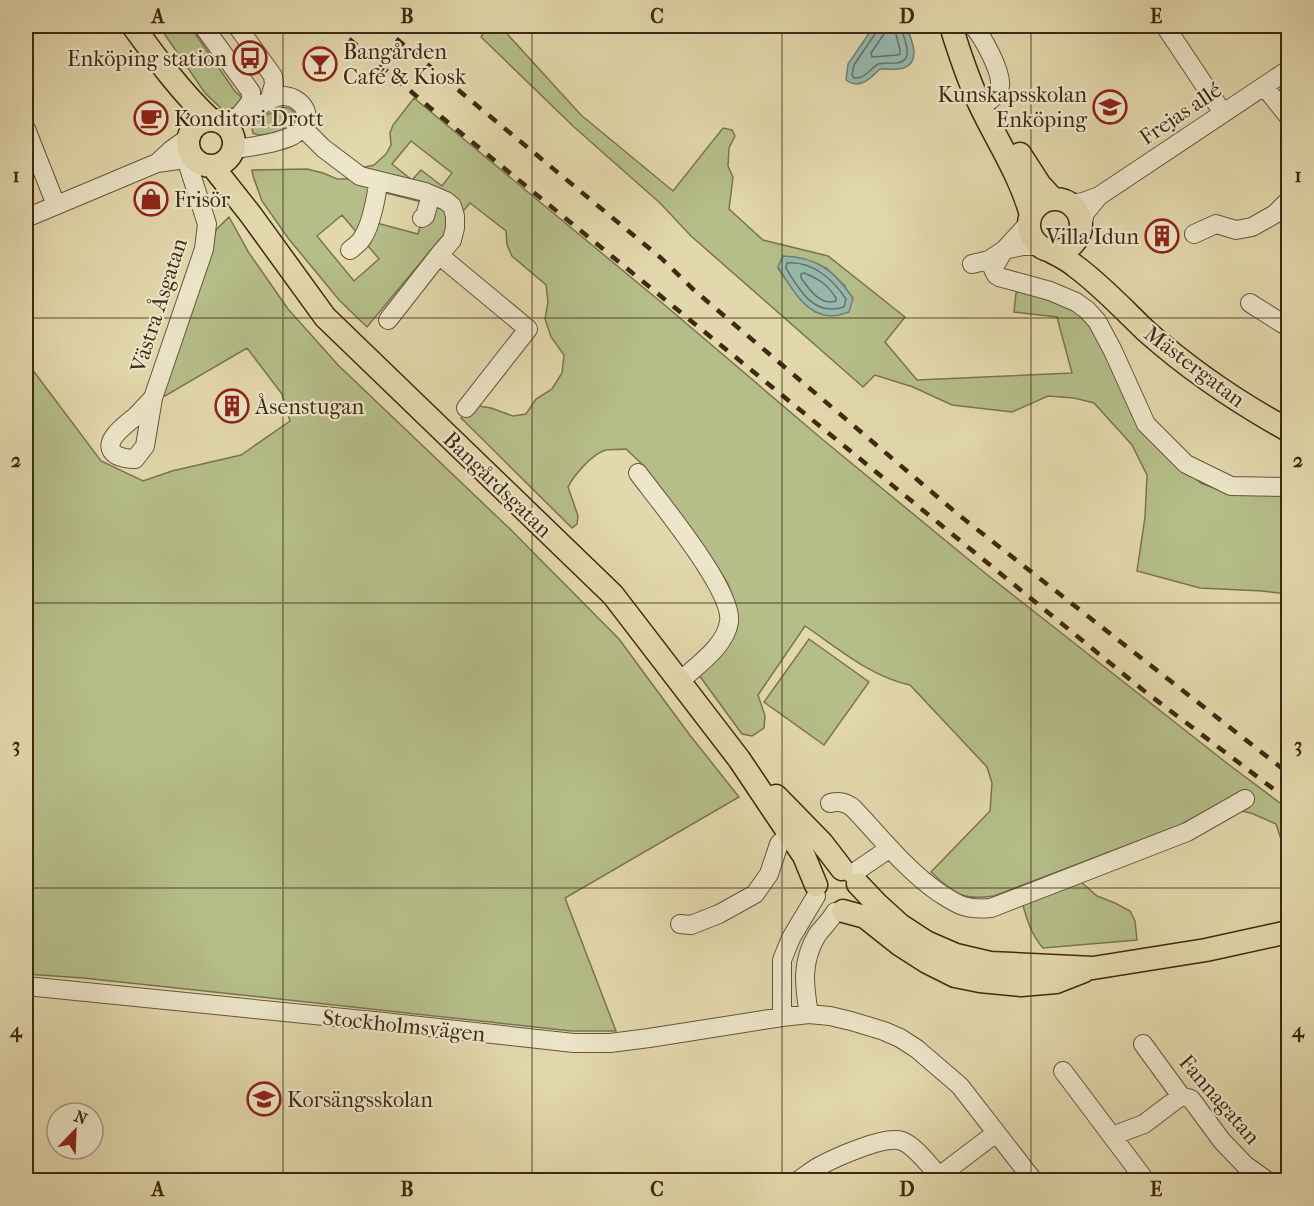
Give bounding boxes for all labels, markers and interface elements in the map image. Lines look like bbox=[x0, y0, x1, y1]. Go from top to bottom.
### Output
text: A bbox=[150, 5, 166, 28]
text: B bbox=[400, 5, 414, 28]
text: C bbox=[650, 5, 664, 28]
text: D bbox=[899, 5, 915, 28]
text: E bbox=[1150, 5, 1162, 28]
place label: Bangården Café & Kiosk bbox=[343, 39, 467, 90]
bus stop icon: Enköping station bbox=[232, 40, 268, 76]
place label: Enköping station bbox=[67, 46, 227, 72]
bar icon: Bangården Café & Kiosk bbox=[302, 46, 338, 82]
street label: Frejas allé bbox=[1134, 77, 1227, 151]
place label: Kunskapsskolan Enköping bbox=[938, 82, 1087, 133]
school or university icon: Kunskapsskolan Enköping bbox=[1092, 89, 1128, 125]
cafe icon: Konditori Drott bbox=[133, 100, 169, 136]
place label: Konditori Drott bbox=[174, 106, 324, 132]
text: 1 bbox=[12, 164, 20, 187]
text: 1 bbox=[1294, 164, 1302, 187]
shop icon: Frisör bbox=[133, 181, 169, 217]
place label: Frisör bbox=[174, 187, 231, 213]
building icon: Villa Idun bbox=[1144, 218, 1180, 254]
place label: Villa Idun bbox=[1045, 224, 1139, 250]
street label: Västra Åsgatan bbox=[124, 234, 193, 377]
street label: Mästergatan bbox=[1139, 321, 1250, 413]
building icon: Åsenstugan bbox=[214, 388, 250, 424]
place label: Åsenstugan bbox=[254, 393, 364, 420]
street label: Bangårdsgatan bbox=[438, 426, 557, 543]
text: 2 bbox=[11, 449, 21, 472]
text: 2 bbox=[1293, 449, 1303, 472]
text: 3 bbox=[12, 734, 20, 757]
text: 3 bbox=[1294, 734, 1302, 757]
street label: Stockholmsvägen bbox=[321, 1005, 487, 1047]
text: 4 bbox=[9, 1019, 23, 1043]
text: 4 bbox=[1291, 1019, 1305, 1043]
street label: Fannagatan bbox=[1173, 1050, 1265, 1150]
school or university icon: Korsängsskolan bbox=[246, 1081, 282, 1117]
place label: Korsängsskolan bbox=[287, 1087, 433, 1113]
north arrow bbox=[45, 1101, 105, 1161]
text: N bbox=[71, 1107, 91, 1129]
text: A bbox=[150, 1178, 166, 1201]
text: B bbox=[400, 1178, 414, 1201]
text: C bbox=[650, 1178, 664, 1201]
text: D bbox=[899, 1178, 915, 1201]
text: E bbox=[1150, 1178, 1162, 1201]

